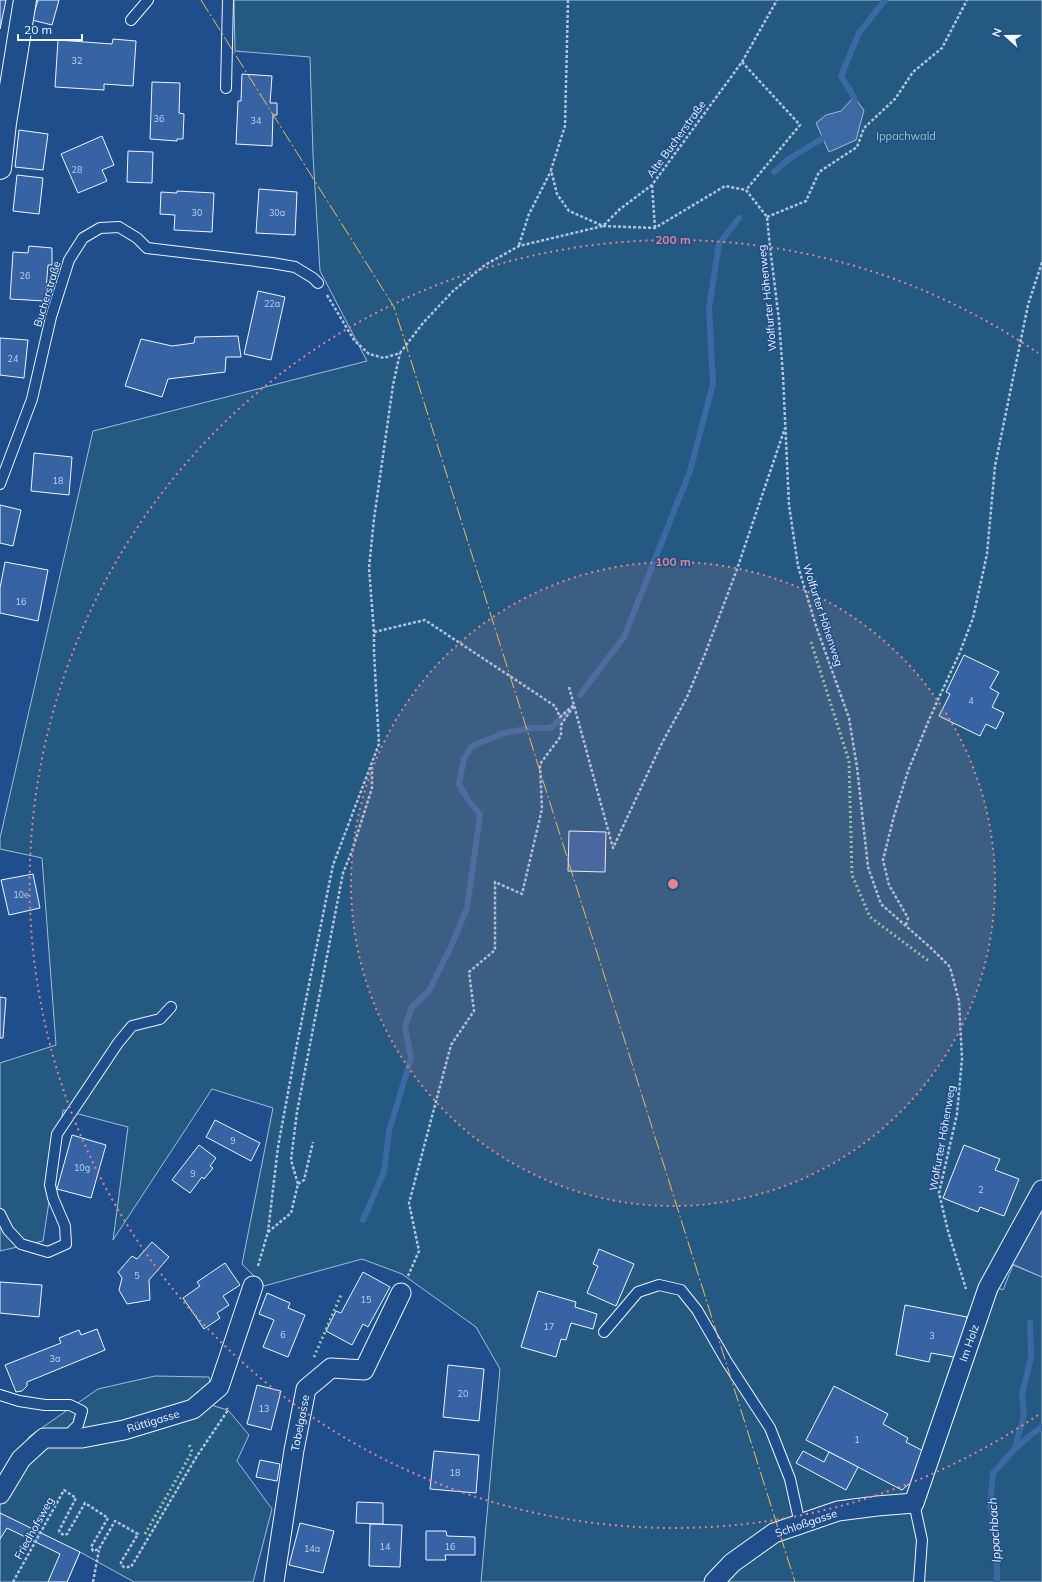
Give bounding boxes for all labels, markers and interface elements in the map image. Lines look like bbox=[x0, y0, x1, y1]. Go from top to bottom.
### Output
scale bar bbox=[18, 16, 82, 42]
north arrow bbox=[986, 16, 1026, 56]
text: 20 m bbox=[24, 22, 52, 37]
text: N bbox=[989, 26, 1005, 39]
house number: 32 bbox=[72, 55, 82, 66]
street label: Alte Bucherstraße bbox=[643, 98, 709, 180]
house number: 36 bbox=[154, 113, 164, 124]
house number: 34 bbox=[251, 115, 262, 126]
park label: Ippachwald bbox=[876, 129, 936, 143]
house number: 28 bbox=[72, 164, 82, 175]
house number: 30 bbox=[192, 207, 202, 218]
house number: 30a bbox=[269, 207, 285, 218]
text: 200 m bbox=[655, 232, 691, 247]
street label: Wolfurter Höhenweg bbox=[754, 244, 780, 352]
street label: Bucherstraße bbox=[30, 259, 64, 329]
house number: 26 bbox=[20, 270, 30, 281]
house number: 22a bbox=[264, 298, 280, 309]
house number: 24 bbox=[8, 353, 19, 364]
house number: 18 bbox=[53, 475, 63, 486]
text: 100 m bbox=[655, 554, 691, 569]
street label: Wolfurter Höhenweg bbox=[800, 562, 846, 668]
house number: 16 bbox=[16, 596, 26, 607]
house number: 4 bbox=[968, 695, 974, 706]
centre of rings bbox=[666, 877, 680, 891]
house number: 10e bbox=[13, 889, 29, 900]
street label: Wolfurter Höhenweg bbox=[926, 1084, 958, 1192]
house number: 9 bbox=[230, 1135, 236, 1146]
house number: 10g bbox=[74, 1162, 90, 1173]
house number: 9 bbox=[190, 1168, 196, 1179]
house number: 2 bbox=[978, 1184, 984, 1195]
house number: 5 bbox=[134, 1270, 140, 1281]
house number: 15 bbox=[361, 1294, 372, 1305]
house number: 17 bbox=[544, 1321, 554, 1332]
street label: Im Holz bbox=[956, 1322, 982, 1363]
house number: 6 bbox=[280, 1329, 286, 1340]
house number: 3 bbox=[929, 1330, 935, 1341]
house number: 3a bbox=[50, 1353, 60, 1364]
house number: 20 bbox=[458, 1388, 468, 1399]
street label: Tobelgasse bbox=[288, 1393, 312, 1453]
house number: 13 bbox=[259, 1403, 269, 1414]
street label: Rüttigasse bbox=[125, 1406, 181, 1436]
house number: 1 bbox=[854, 1434, 860, 1445]
house number: 18 bbox=[450, 1467, 460, 1478]
street label: Friedhofsweg bbox=[11, 1494, 57, 1562]
water label: Ippachbach bbox=[984, 1497, 1004, 1563]
street label: Schloßgasse bbox=[773, 1506, 839, 1540]
house number: 14 bbox=[380, 1541, 391, 1552]
house number: 16 bbox=[445, 1541, 455, 1552]
house number: 14a bbox=[304, 1543, 320, 1554]

